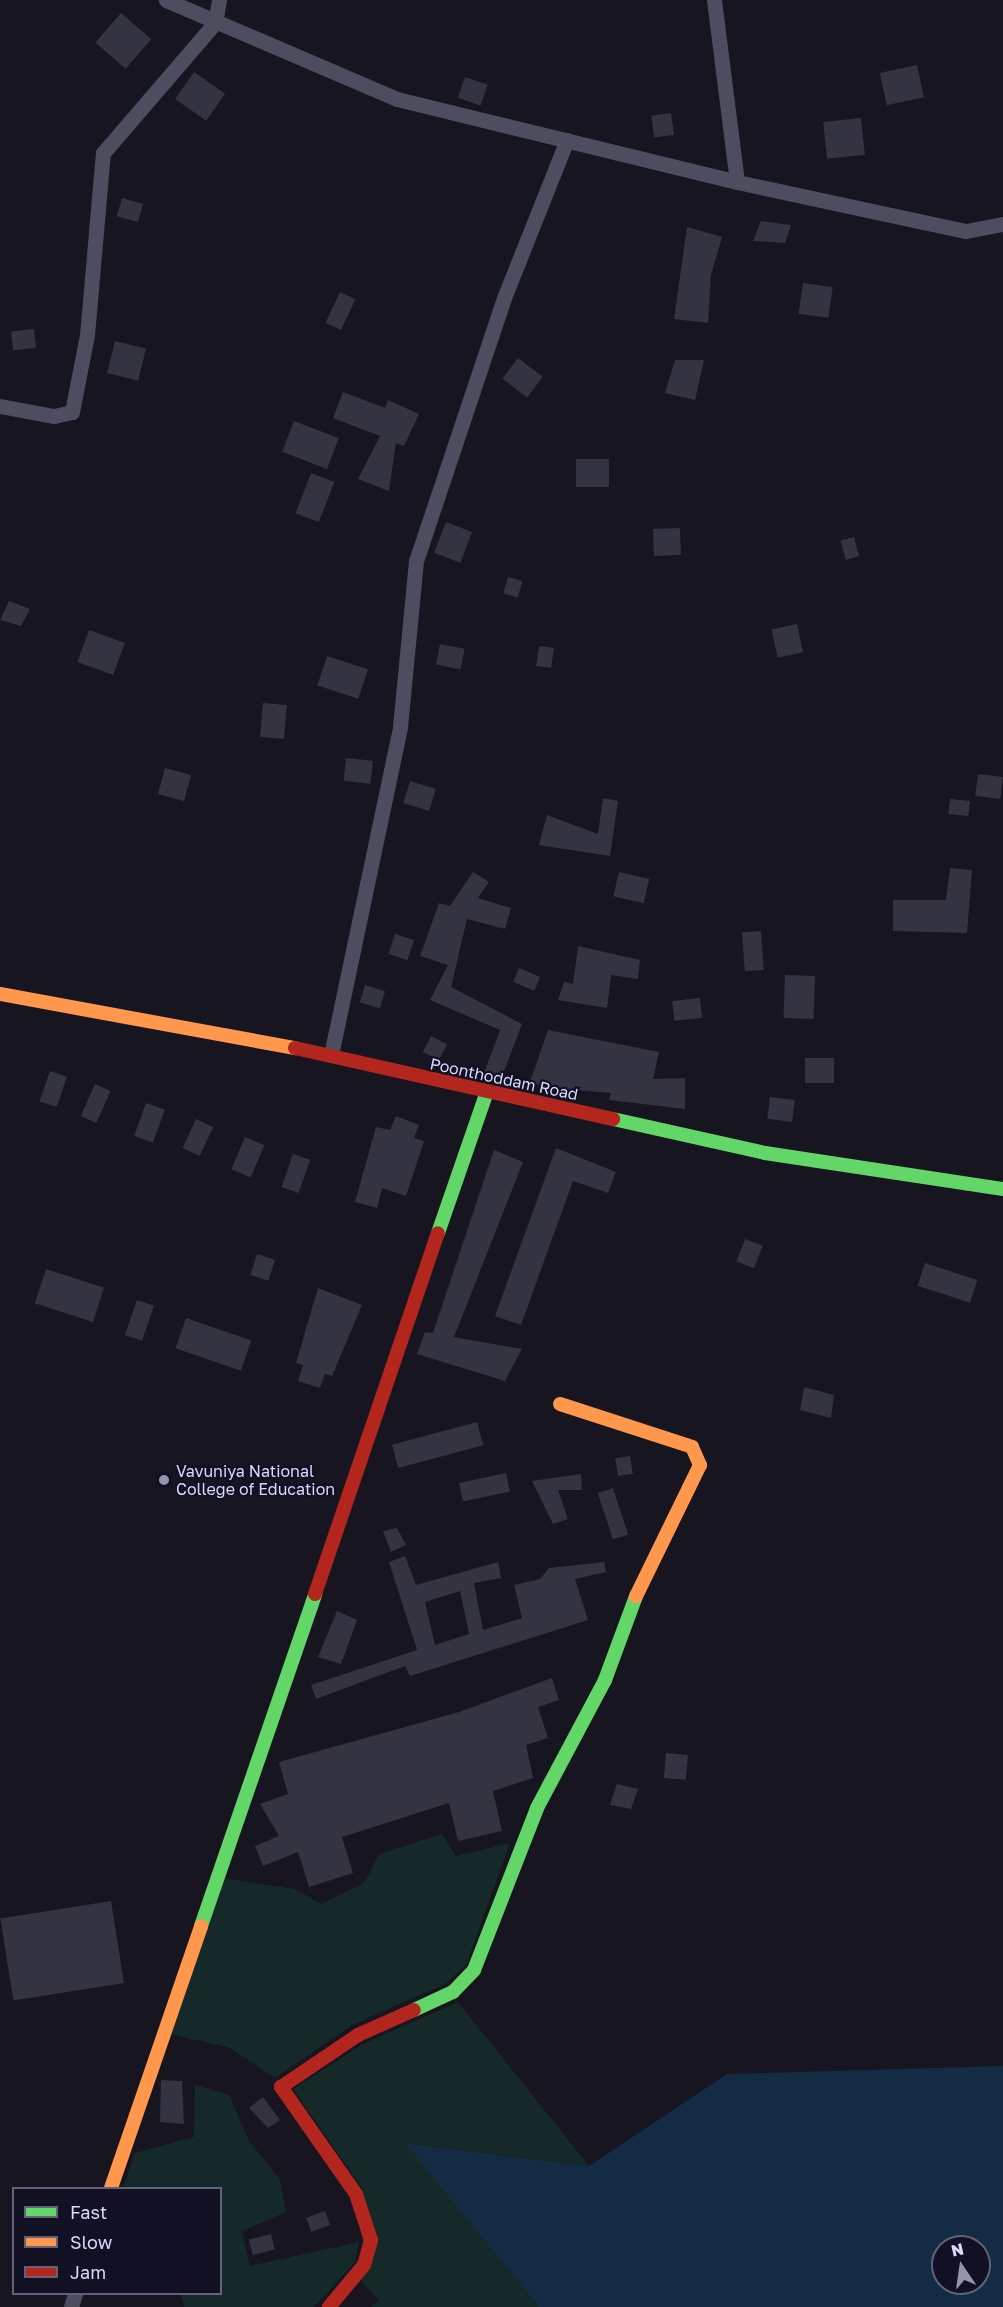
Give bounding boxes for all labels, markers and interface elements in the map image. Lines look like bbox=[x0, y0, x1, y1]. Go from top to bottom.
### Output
street label: Poonthoddam Road bbox=[428, 1054, 580, 1104]
place label: Vavuniya National College of Education bbox=[176, 1461, 335, 1499]
marker: Vavuniya National College of Education bbox=[157, 1473, 171, 1487]
legend bbox=[12, 2187, 222, 2295]
text: Fast bbox=[70, 2201, 107, 2223]
text: Slow bbox=[70, 2231, 112, 2253]
north arrow bbox=[931, 2235, 991, 2295]
text: N bbox=[949, 2238, 966, 2261]
text: Jam bbox=[70, 2261, 106, 2283]

